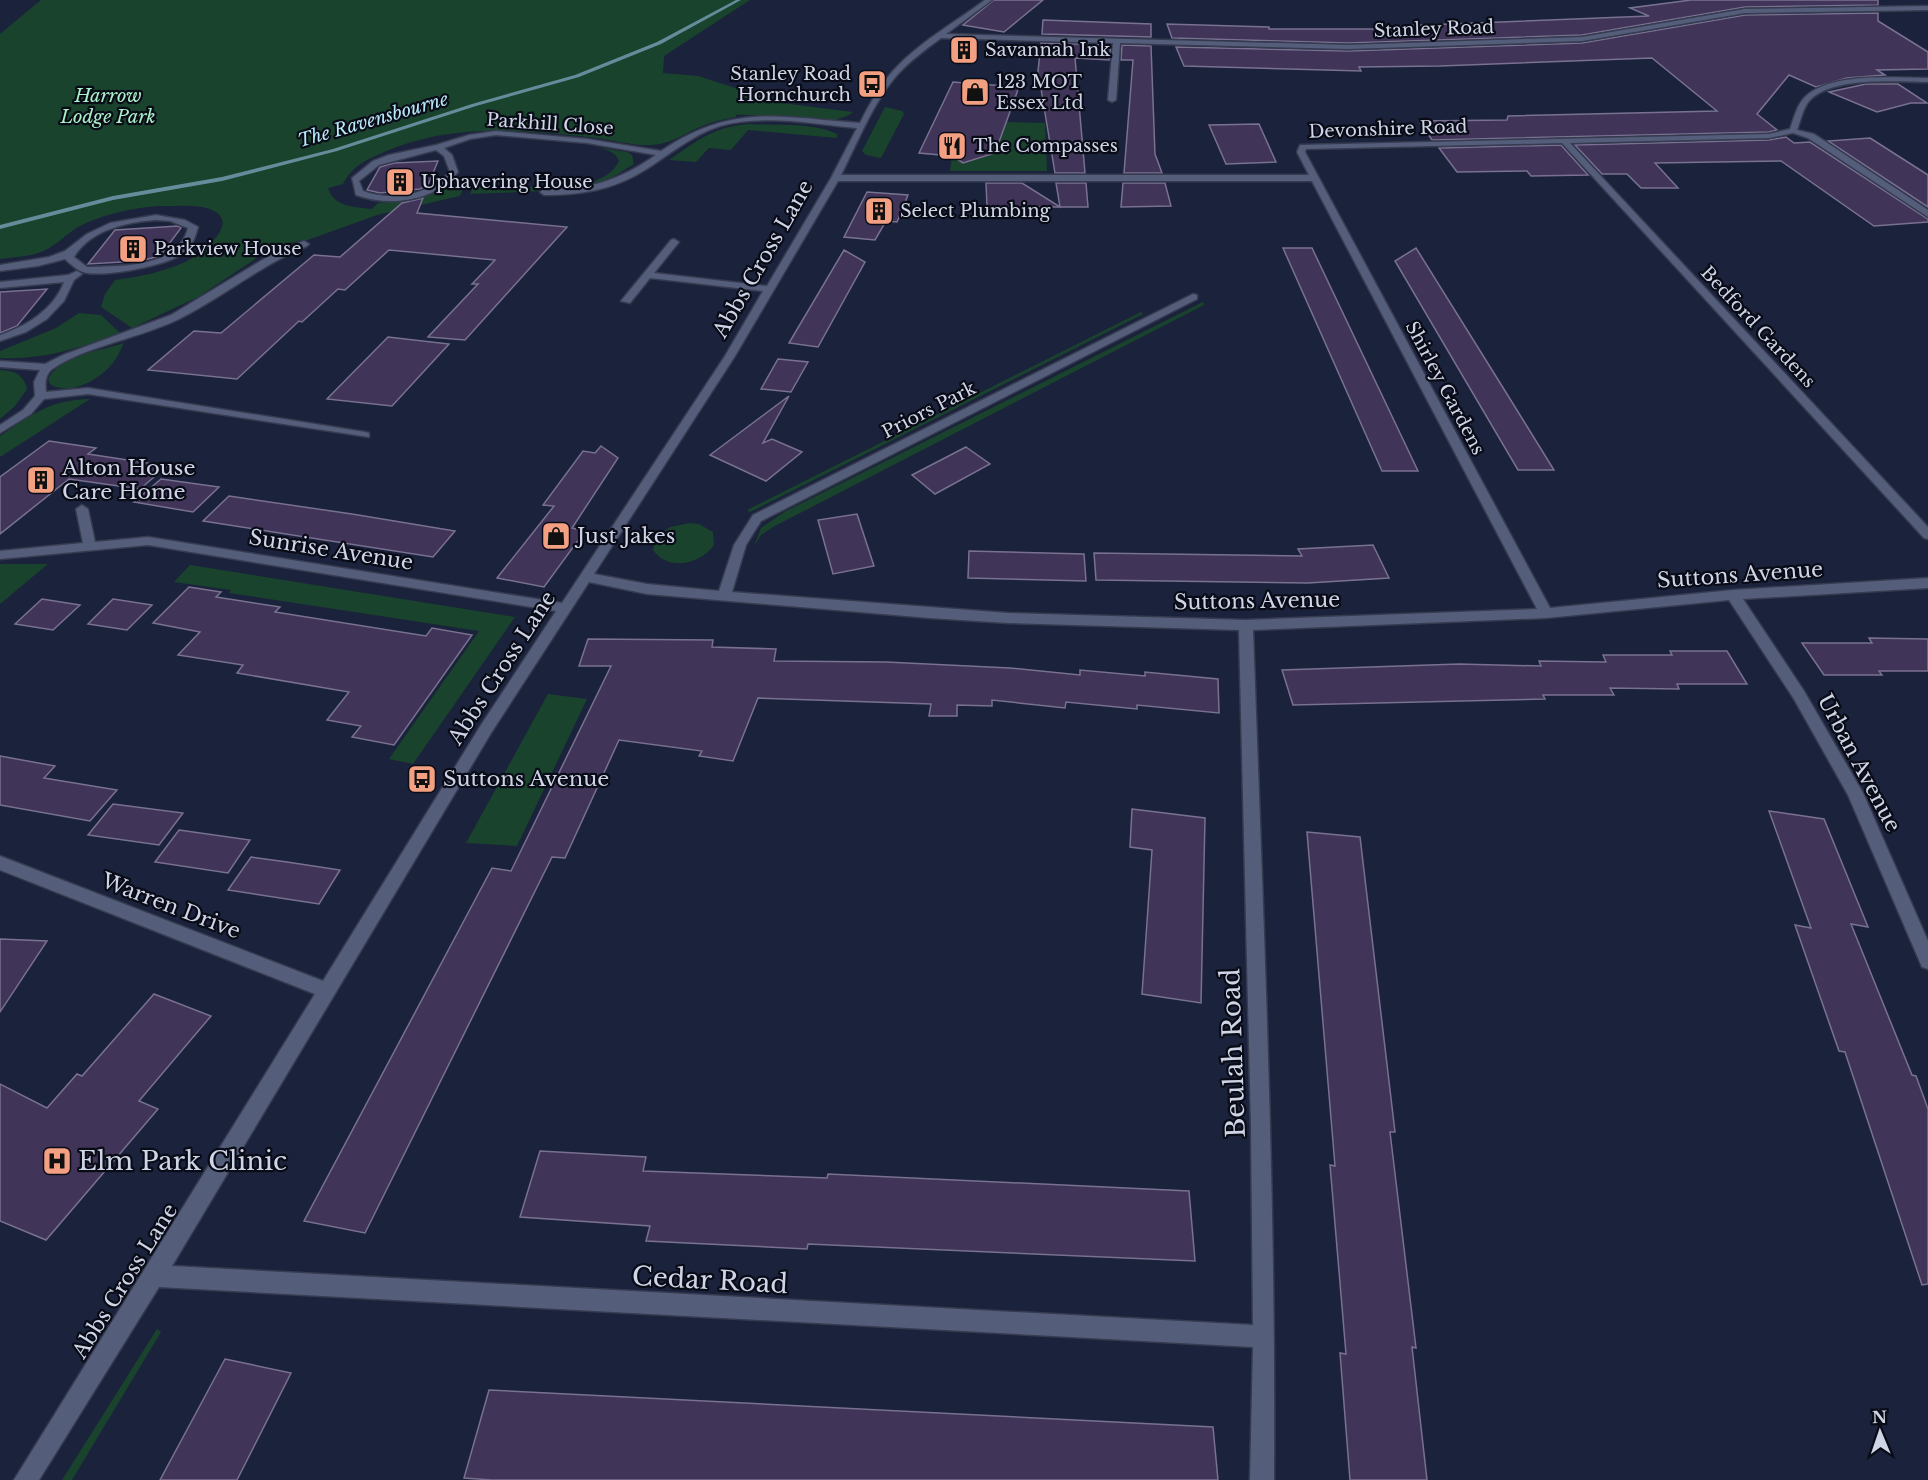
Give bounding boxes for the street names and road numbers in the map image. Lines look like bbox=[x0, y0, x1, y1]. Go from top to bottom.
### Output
street label: Stanley Road bbox=[1373, 16, 1495, 42]
street label: Parkhill Close bbox=[486, 109, 614, 139]
street label: Devonshire Road bbox=[1308, 115, 1468, 143]
street label: Abbs Cross Lane bbox=[707, 175, 819, 343]
street label: Bedford Gardens bbox=[1696, 262, 1820, 392]
street label: Shirley Gardens bbox=[1401, 318, 1489, 458]
street label: Priors Park bbox=[878, 377, 980, 443]
street label: Sunrise Avenue bbox=[247, 524, 415, 576]
street label: Suttons Avenue bbox=[1656, 556, 1824, 594]
street label: Abbs Cross Lane bbox=[442, 586, 561, 751]
street label: Suttons Avenue bbox=[1174, 587, 1340, 615]
street label: Urban Avenue bbox=[1812, 690, 1906, 836]
street label: Warren Drive bbox=[97, 867, 244, 944]
street label: Beulah Road bbox=[1214, 968, 1252, 1138]
street label: Abbs Cross Lane bbox=[66, 1199, 183, 1364]
street label: Cedar Road bbox=[631, 1260, 789, 1300]

